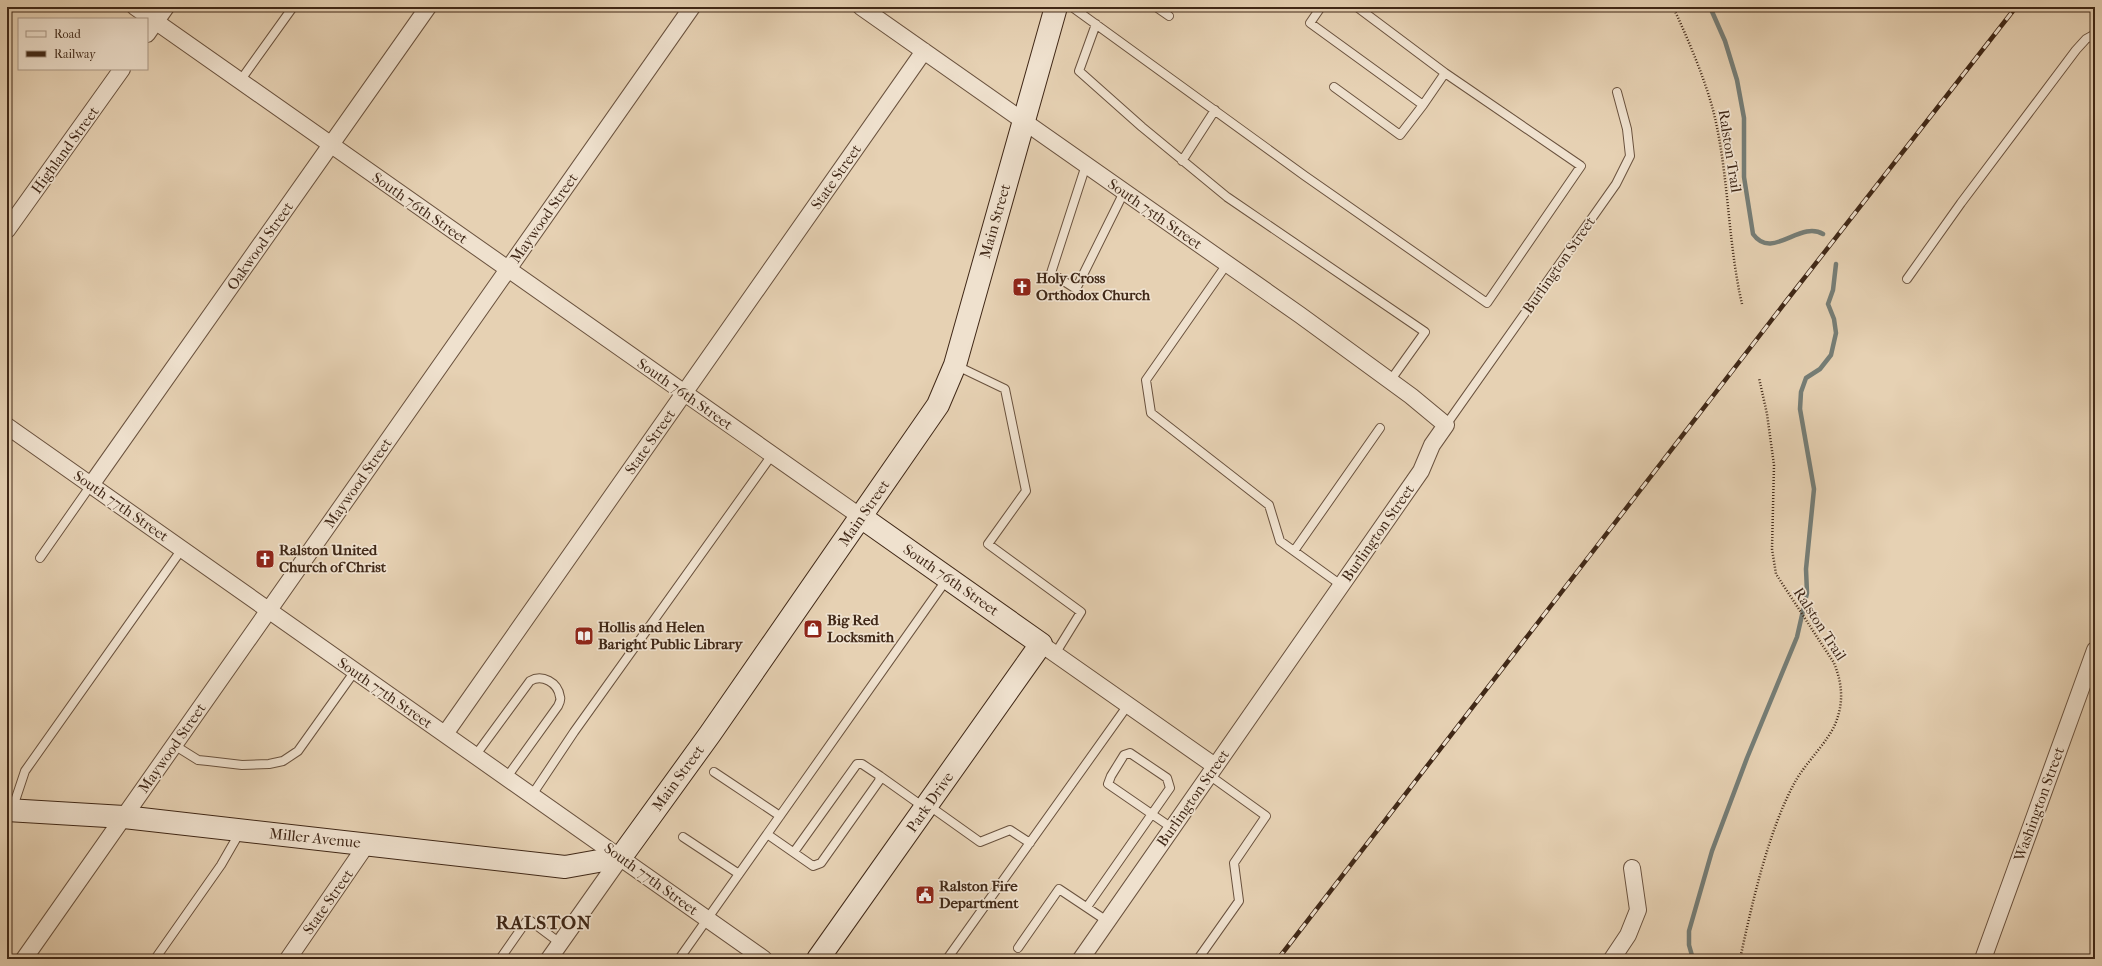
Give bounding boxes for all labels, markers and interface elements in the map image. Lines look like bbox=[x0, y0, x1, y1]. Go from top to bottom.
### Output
legend bbox=[18, 18, 148, 70]
text: Road bbox=[54, 27, 81, 41]
text: Railway bbox=[54, 47, 96, 61]
street label: Highland Street bbox=[27, 102, 103, 197]
street label: Ralston Trail bbox=[1715, 108, 1745, 194]
street label: State Street bbox=[807, 140, 865, 213]
street label: South 76th Street bbox=[369, 168, 472, 248]
street label: Maywood Street bbox=[506, 169, 582, 266]
street label: South 75th Street bbox=[1104, 175, 1206, 254]
street label: Main Street bbox=[976, 181, 1014, 260]
street label: Oakwood Street bbox=[223, 198, 297, 294]
street label: Burlington Street bbox=[1519, 212, 1600, 317]
place label: Holy Cross Orthodox Church bbox=[1036, 269, 1151, 304]
church icon: Holy Cross Orthodox Church bbox=[1011, 276, 1033, 298]
street label: South 76th Street bbox=[634, 354, 737, 434]
street label: State Street bbox=[621, 405, 679, 478]
street label: Maywood Street bbox=[320, 434, 396, 531]
street label: South 77th Street bbox=[70, 467, 172, 546]
street label: Main Street bbox=[835, 476, 894, 550]
street label: Burlington Street bbox=[1338, 480, 1419, 585]
street label: South 76th Street bbox=[900, 540, 1003, 620]
place label: Ralston United Church of Christ bbox=[279, 541, 387, 576]
church icon: Ralston United Church of Christ bbox=[254, 548, 276, 570]
street label: Ralston Trail bbox=[1790, 584, 1850, 664]
place label: Big Red Locksmith bbox=[827, 611, 895, 646]
place label: Hollis and Helen Baright Public Library bbox=[598, 618, 744, 653]
shop icon: Big Red Locksmith bbox=[802, 618, 824, 640]
library icon: Hollis and Helen Baright Public Library bbox=[573, 625, 595, 647]
street label: South 77th Street bbox=[334, 654, 436, 733]
street label: Maywood Street bbox=[134, 699, 210, 796]
street label: Main Street bbox=[648, 741, 708, 814]
street label: Washington Street bbox=[2010, 744, 2068, 865]
street label: Burlington Street bbox=[1153, 745, 1234, 850]
street label: Park Drive bbox=[903, 768, 958, 836]
street label: Miller Avenue bbox=[268, 824, 362, 852]
street label: South 77th Street bbox=[601, 839, 702, 919]
street label: State Street bbox=[299, 865, 357, 938]
place label: Ralston Fire Department bbox=[939, 877, 1019, 912]
public building icon: Ralston Fire Department bbox=[914, 884, 936, 906]
district label: RALSTON bbox=[496, 912, 592, 934]

